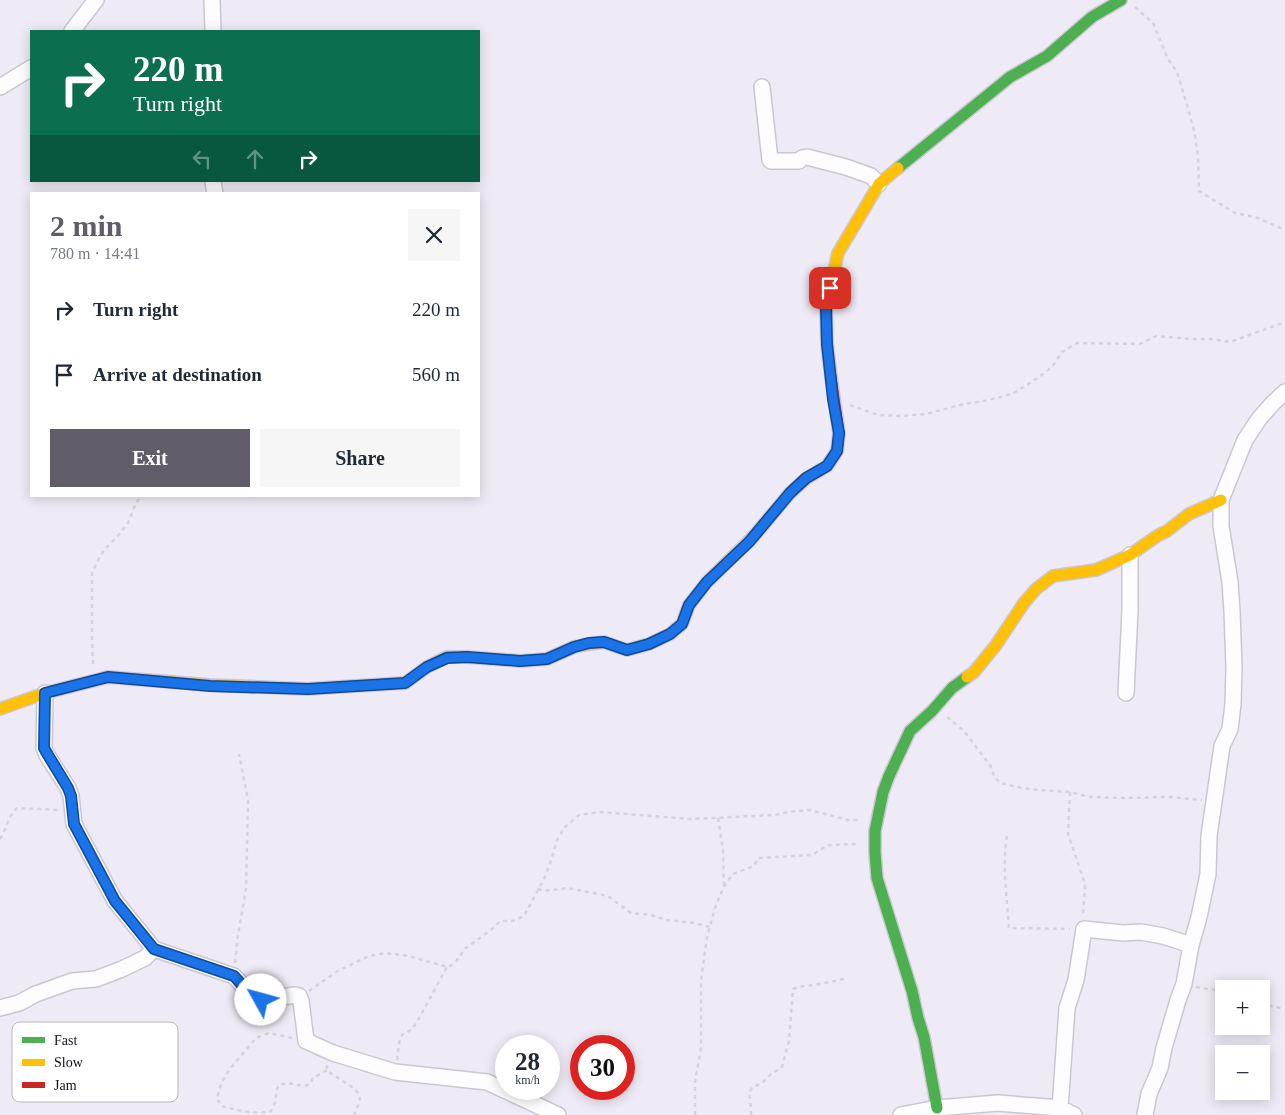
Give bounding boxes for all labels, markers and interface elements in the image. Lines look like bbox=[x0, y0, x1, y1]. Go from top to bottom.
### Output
icon: right bbox=[50, 50, 115, 115]
text: 220 m bbox=[133, 50, 223, 89]
text: Turn right bbox=[133, 91, 222, 116]
icon: left bbox=[188, 145, 216, 173]
icon: ahead bbox=[241, 145, 269, 173]
icon: right bbox=[294, 145, 322, 173]
text: 2 min bbox=[50, 209, 123, 242]
button: close bbox=[408, 209, 460, 261]
text: 780 m · 14:41 bbox=[50, 245, 140, 262]
pin bbox=[809, 267, 851, 309]
icon: arrive bbox=[816, 274, 844, 302]
icon: right bbox=[50, 296, 78, 324]
text: Turn right bbox=[93, 299, 178, 320]
text: 220 m bbox=[412, 299, 460, 320]
icon: arrive bbox=[50, 361, 78, 389]
text: Arrive at destination bbox=[93, 364, 262, 385]
text: 560 m bbox=[412, 364, 460, 385]
button: Exit bbox=[50, 429, 250, 487]
button: Share bbox=[260, 429, 460, 487]
position arrow bbox=[234, 973, 286, 1025]
map controls bbox=[1215, 980, 1270, 1100]
button: + bbox=[1215, 980, 1270, 1035]
legend bbox=[12, 1022, 178, 1102]
text: Fast bbox=[54, 1033, 77, 1048]
speed limit sign: 30 bbox=[570, 1035, 635, 1100]
button: − bbox=[1215, 1045, 1270, 1100]
text: 28 bbox=[515, 1048, 540, 1075]
text: Slow bbox=[54, 1055, 84, 1070]
text: km/h bbox=[515, 1073, 540, 1087]
text: Jam bbox=[54, 1078, 77, 1093]

